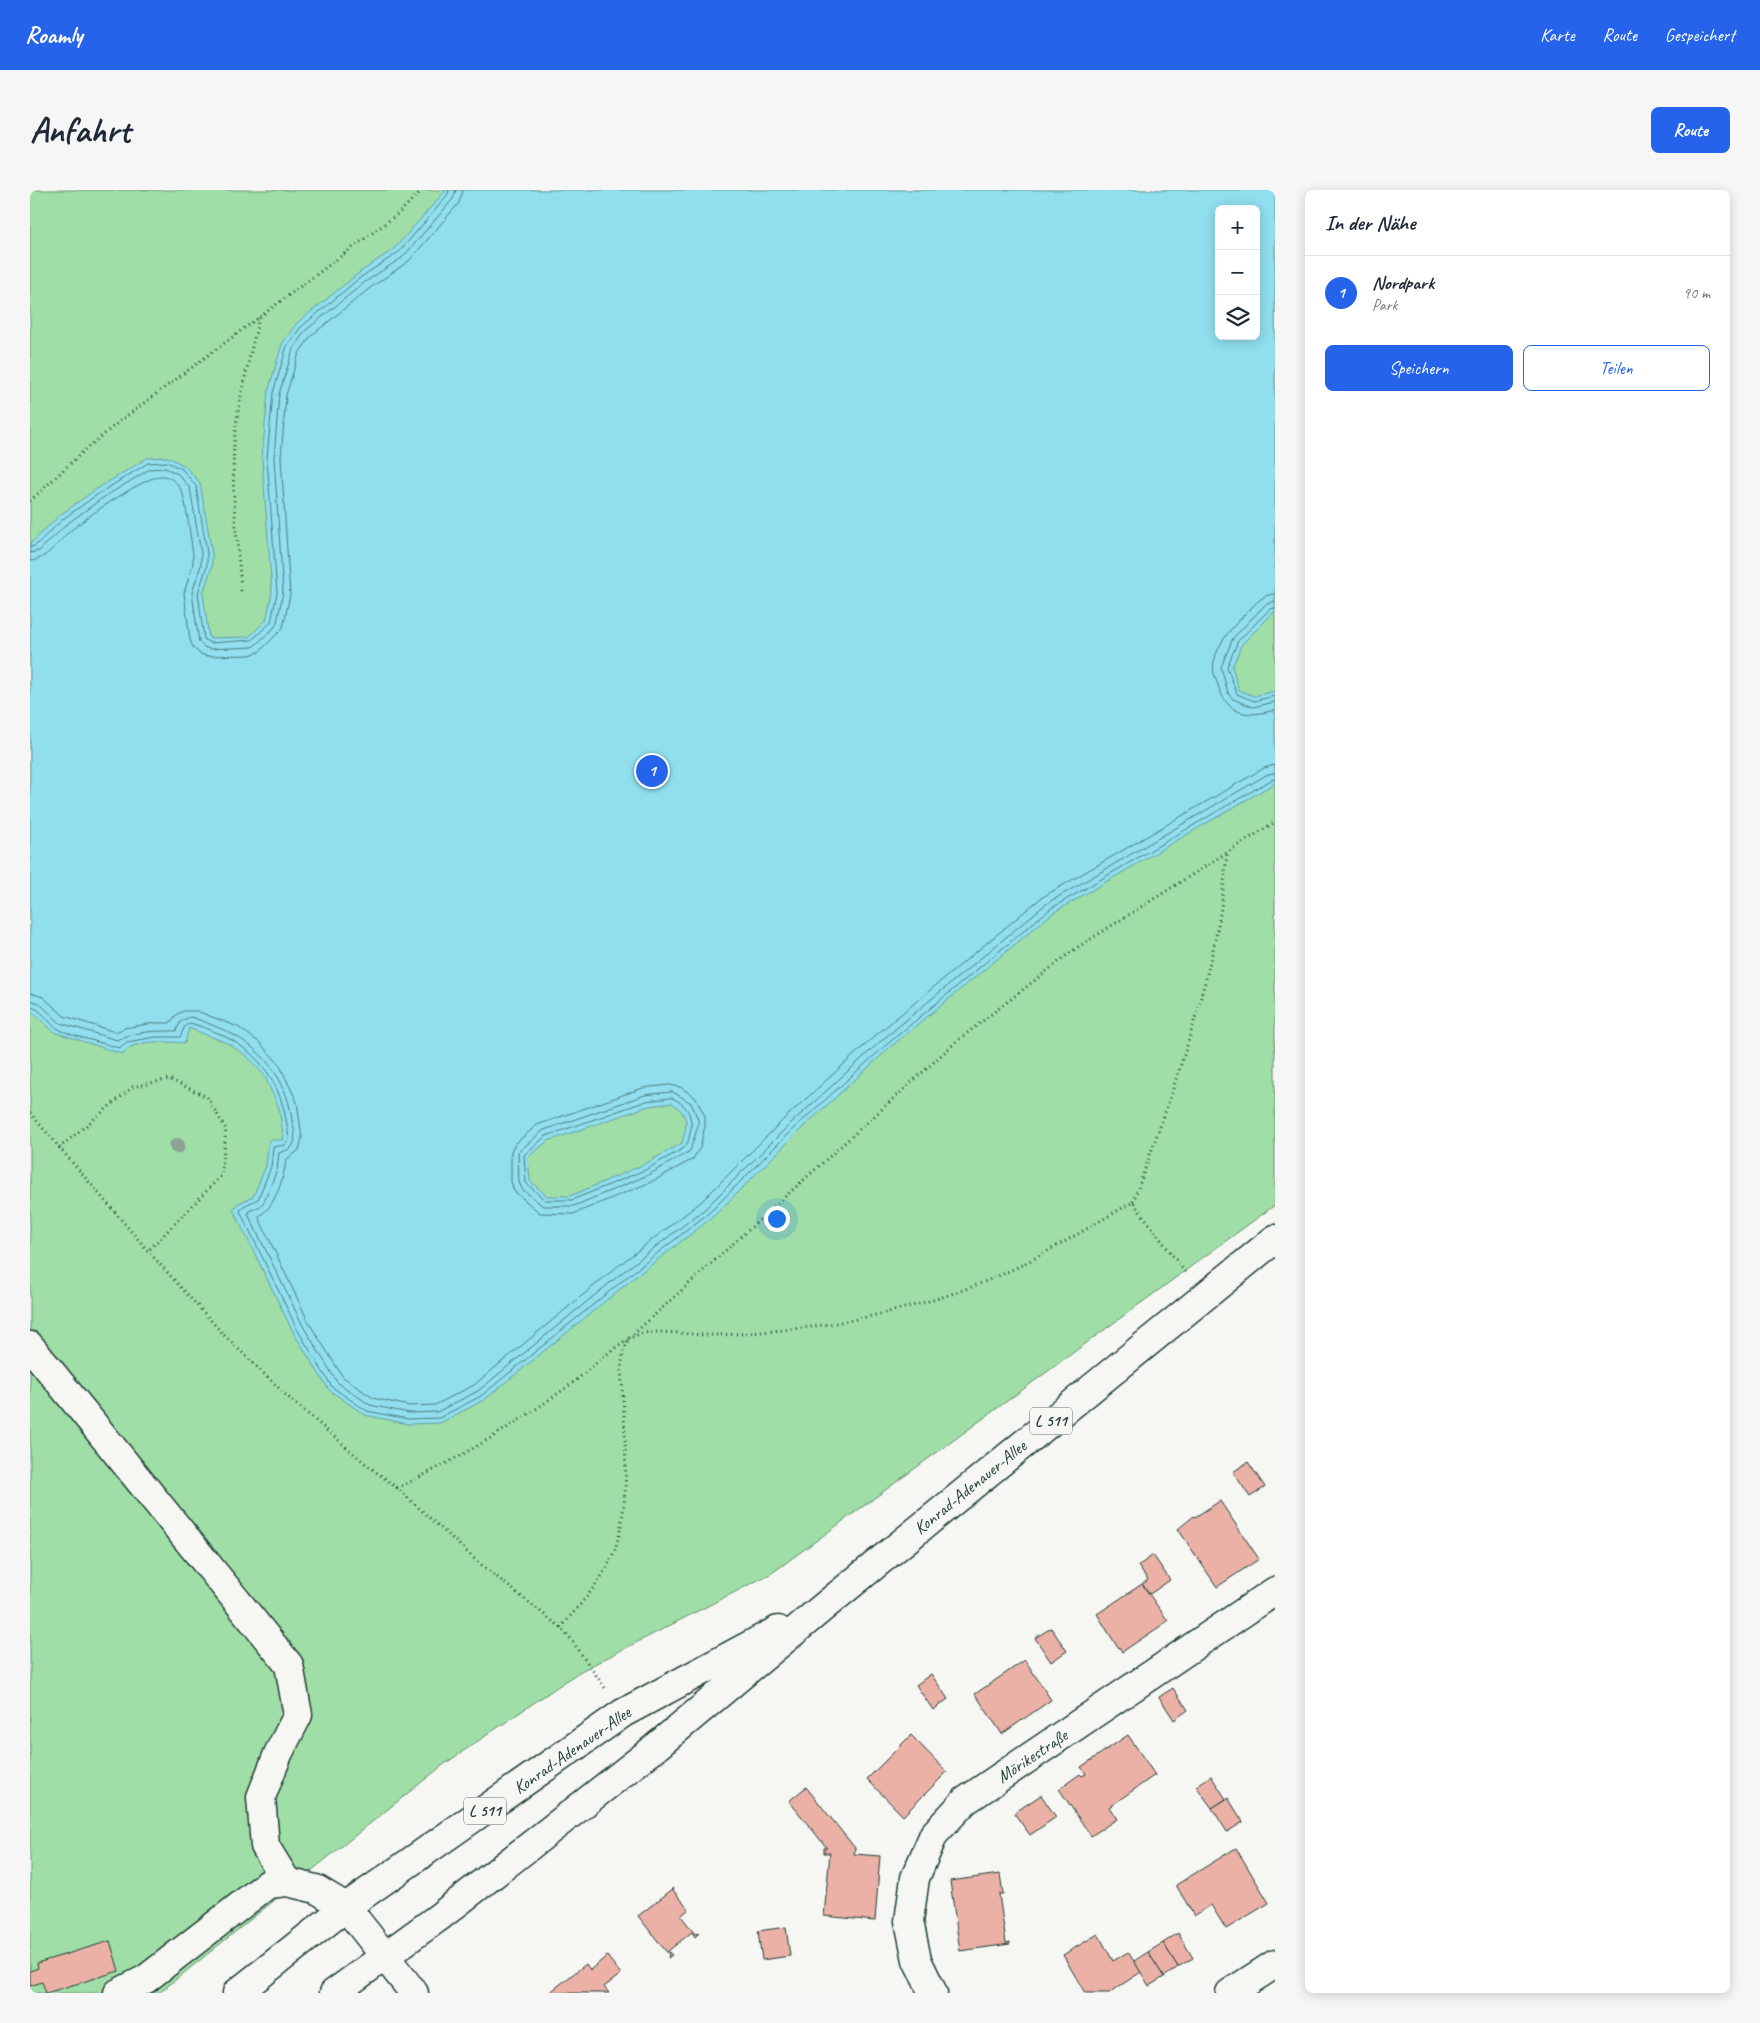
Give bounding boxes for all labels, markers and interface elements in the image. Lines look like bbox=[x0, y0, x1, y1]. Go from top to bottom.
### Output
text: Roamly bbox=[25, 20, 82, 50]
text: Karte bbox=[1540, 24, 1575, 46]
text: Route bbox=[1603, 24, 1637, 46]
text: Gespeichert bbox=[1665, 24, 1735, 46]
button: Route bbox=[1651, 107, 1730, 153]
text: Anfahrt bbox=[30, 108, 130, 153]
map controls bbox=[1215, 205, 1260, 340]
button: + bbox=[1215, 205, 1260, 250]
text: In der Nähe bbox=[1325, 210, 1415, 236]
button: − bbox=[1215, 250, 1260, 295]
text: Nordpark bbox=[1372, 271, 1434, 295]
text: 1 bbox=[1337, 283, 1345, 303]
text: 90 m bbox=[1683, 283, 1710, 303]
button: layers bbox=[1215, 295, 1260, 340]
text: Park bbox=[1372, 295, 1397, 315]
button: Speichern bbox=[1325, 345, 1513, 391]
button: Teilen bbox=[1523, 345, 1710, 391]
pin: 1 bbox=[636, 752, 668, 790]
your location bbox=[764, 1206, 790, 1232]
road number: L 511 bbox=[1030, 1408, 1072, 1434]
street label: Konrad-Adenauer-Allee bbox=[909, 1434, 1031, 1539]
street label: Konrad-Adenauer-Allee bbox=[509, 1701, 636, 1799]
street label: Mörikestraße bbox=[992, 1724, 1073, 1788]
road number: L 511 bbox=[464, 1798, 506, 1824]

